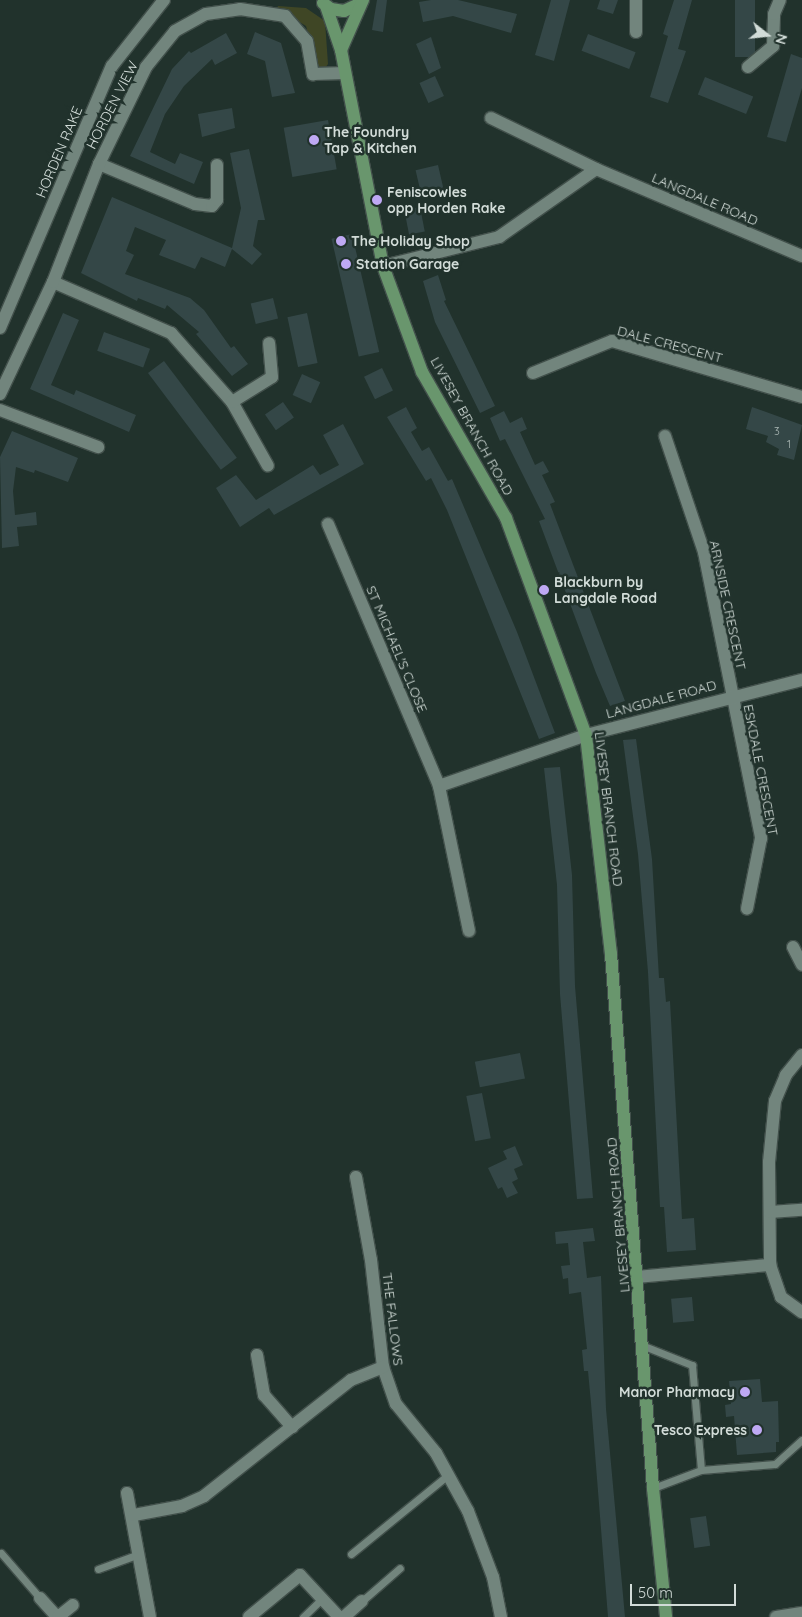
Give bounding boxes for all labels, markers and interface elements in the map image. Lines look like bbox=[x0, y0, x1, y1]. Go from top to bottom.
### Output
north arrow bbox=[742, 10, 792, 60]
text: N bbox=[771, 32, 791, 47]
street label: HORDEN VIEW bbox=[83, 58, 141, 152]
street label: HORDEN RAKE bbox=[32, 104, 86, 200]
place label: The Foundry Tap & Kitchen bbox=[324, 124, 417, 156]
marker: The Foundry Tap & Kitchen bbox=[308, 134, 320, 146]
street label: LANGDALE ROAD bbox=[649, 169, 761, 229]
place label: Feniscowles opp Horden Rake bbox=[387, 184, 506, 216]
marker: Feniscowles opp Horden Rake bbox=[371, 194, 383, 206]
place label: The Holiday Shop bbox=[351, 233, 470, 249]
marker: The Holiday Shop bbox=[335, 235, 347, 247]
place label: Station Garage bbox=[356, 256, 459, 272]
marker: Station Garage bbox=[340, 258, 352, 270]
street label: DALE CRESCENT bbox=[615, 322, 725, 366]
street label: LIVESEY BRANCH ROAD bbox=[427, 354, 517, 498]
house number: 3 bbox=[774, 424, 780, 438]
house number: 1 bbox=[787, 437, 791, 451]
street label: ARNSIDE CRESCENT bbox=[706, 539, 750, 671]
place label: Blackburn by Langdale Road bbox=[554, 574, 657, 606]
street label: ST MICHAEL'S CLOSE bbox=[363, 583, 431, 715]
marker: Blackburn by Langdale Road bbox=[538, 584, 550, 596]
street label: LANGDALE ROAD bbox=[604, 676, 718, 722]
street label: ESKDALE CRESCENT bbox=[740, 703, 782, 837]
street label: LIVESEY BRANCH ROAD bbox=[591, 731, 627, 887]
street label: LIVESEY BRANCH ROAD bbox=[603, 1137, 633, 1293]
street label: THE FALLOWS bbox=[379, 1272, 407, 1366]
place label: Manor Pharmacy bbox=[619, 1384, 735, 1400]
marker: Manor Pharmacy bbox=[739, 1386, 751, 1398]
place label: Tesco Express bbox=[654, 1422, 747, 1438]
marker: Tesco Express bbox=[751, 1424, 763, 1436]
scale bar bbox=[632, 1574, 738, 1606]
text: 50 m bbox=[638, 1583, 673, 1602]

